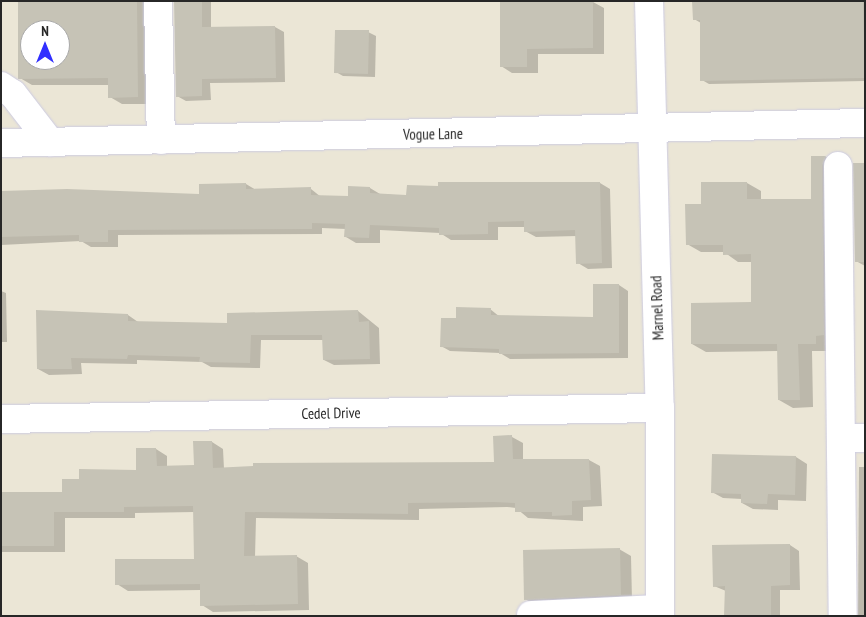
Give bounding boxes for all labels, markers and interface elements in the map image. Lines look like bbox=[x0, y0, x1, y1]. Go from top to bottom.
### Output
north arrow bbox=[20, 20, 70, 70]
text: N bbox=[41, 22, 49, 40]
street label: Vogue Lane bbox=[403, 124, 463, 144]
street label: Marnel Road bbox=[647, 275, 667, 341]
street label: Cedel Drive bbox=[301, 403, 361, 423]

